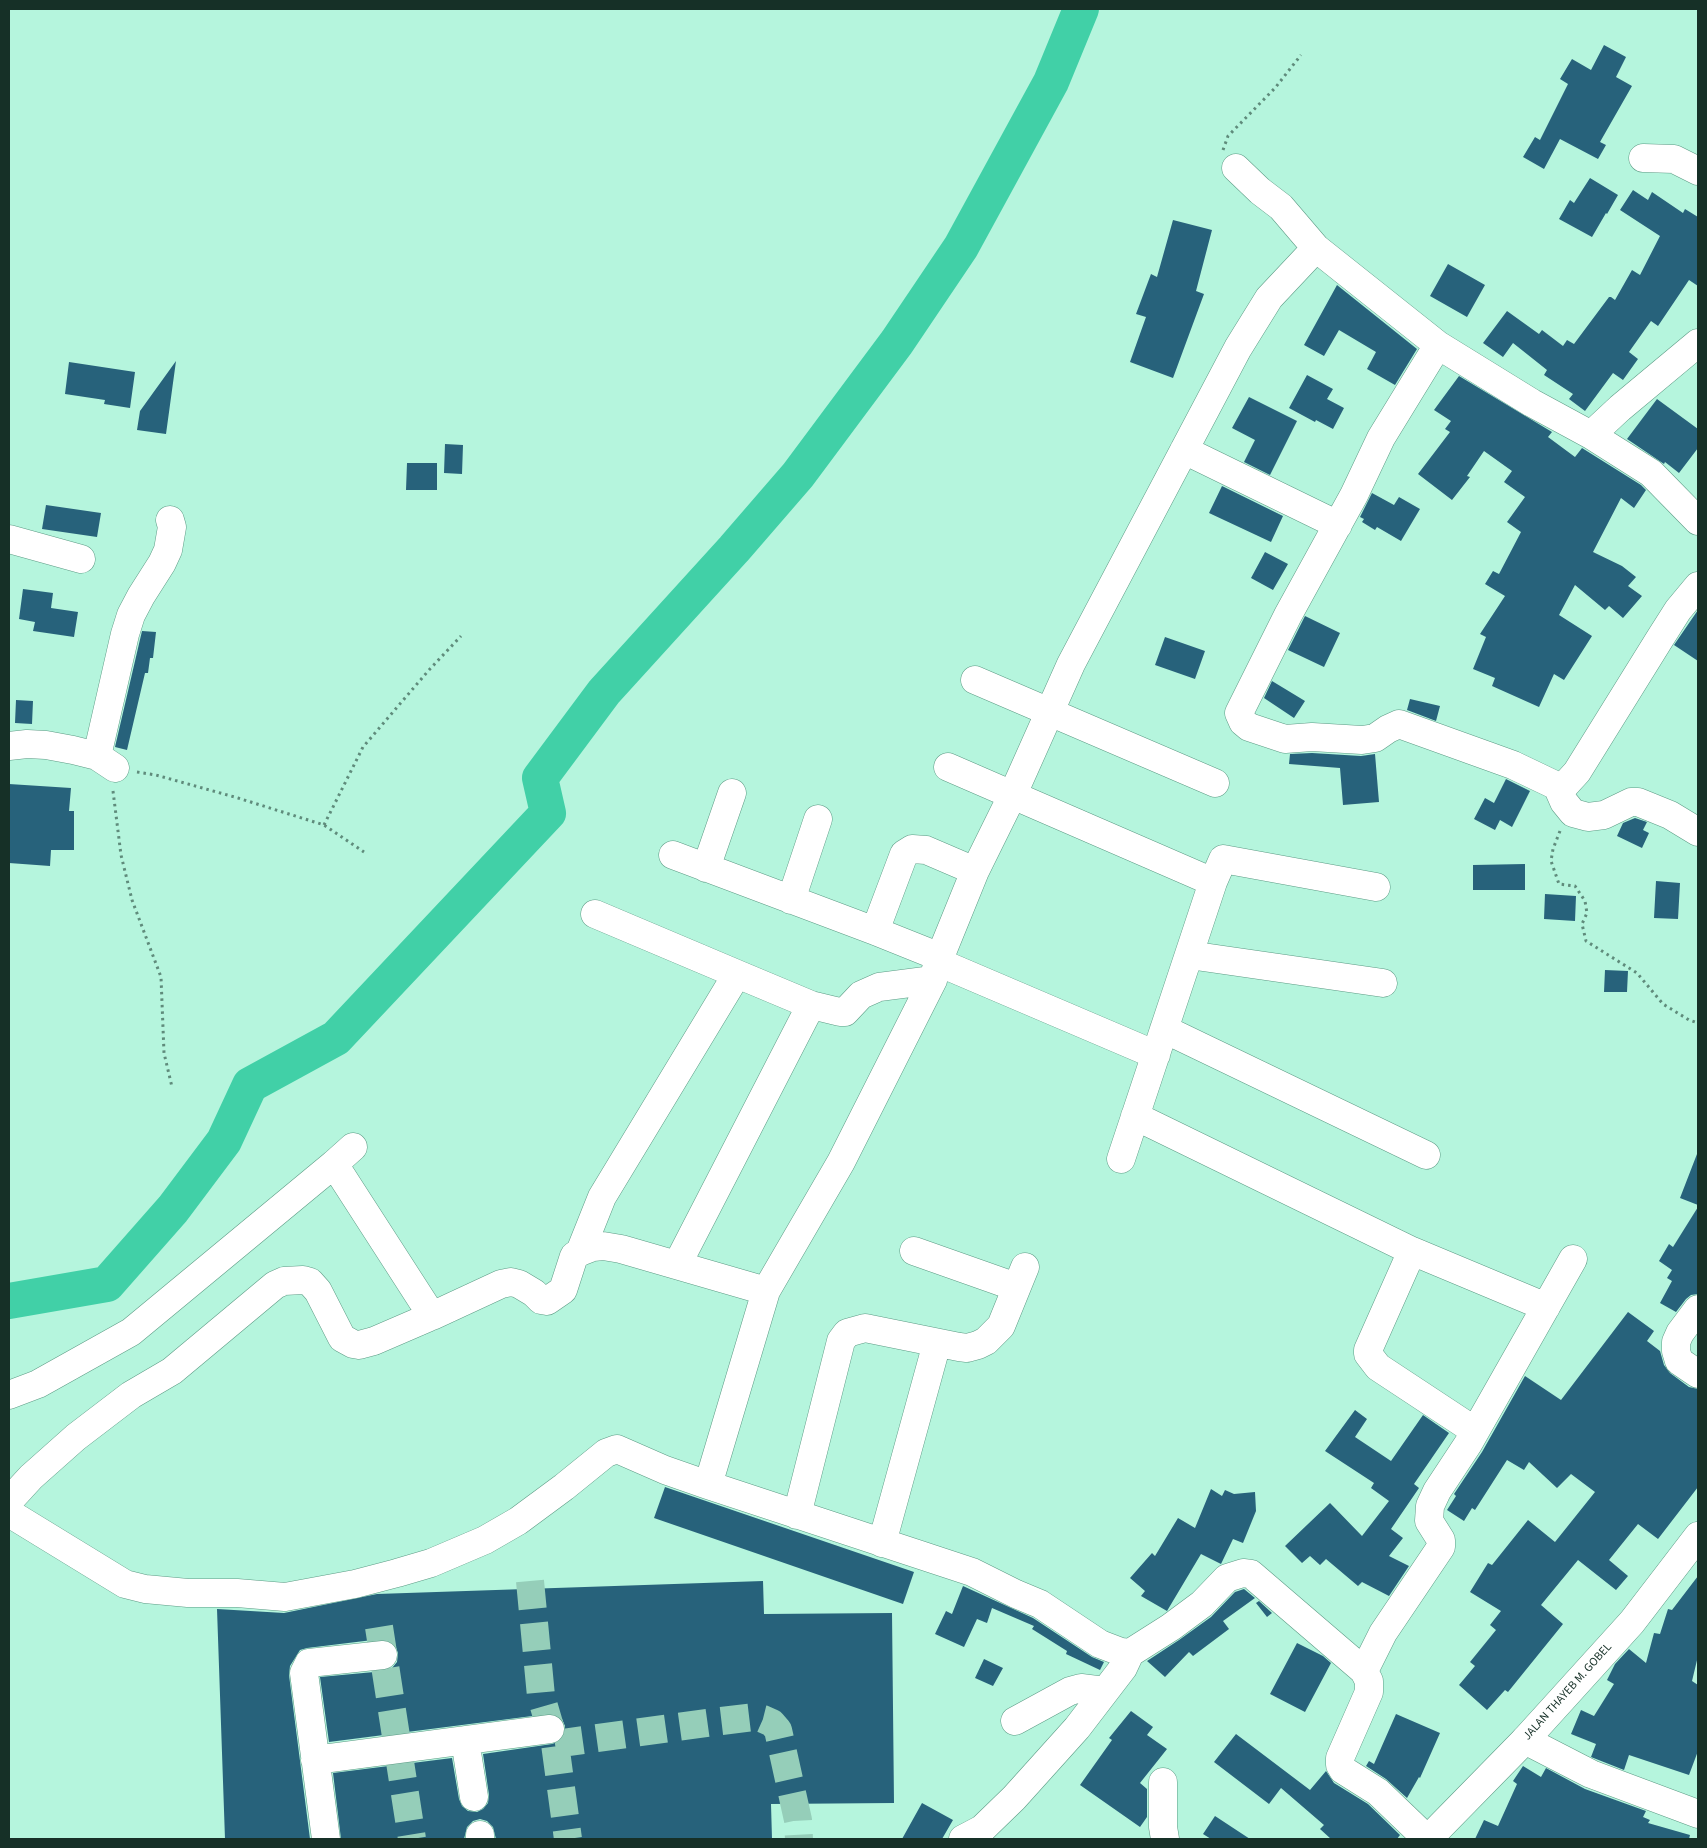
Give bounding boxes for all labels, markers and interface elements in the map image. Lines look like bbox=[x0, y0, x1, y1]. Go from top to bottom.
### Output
street label: JALAN THAYEB M. GOBEL bbox=[1521, 1641, 1615, 1743]

